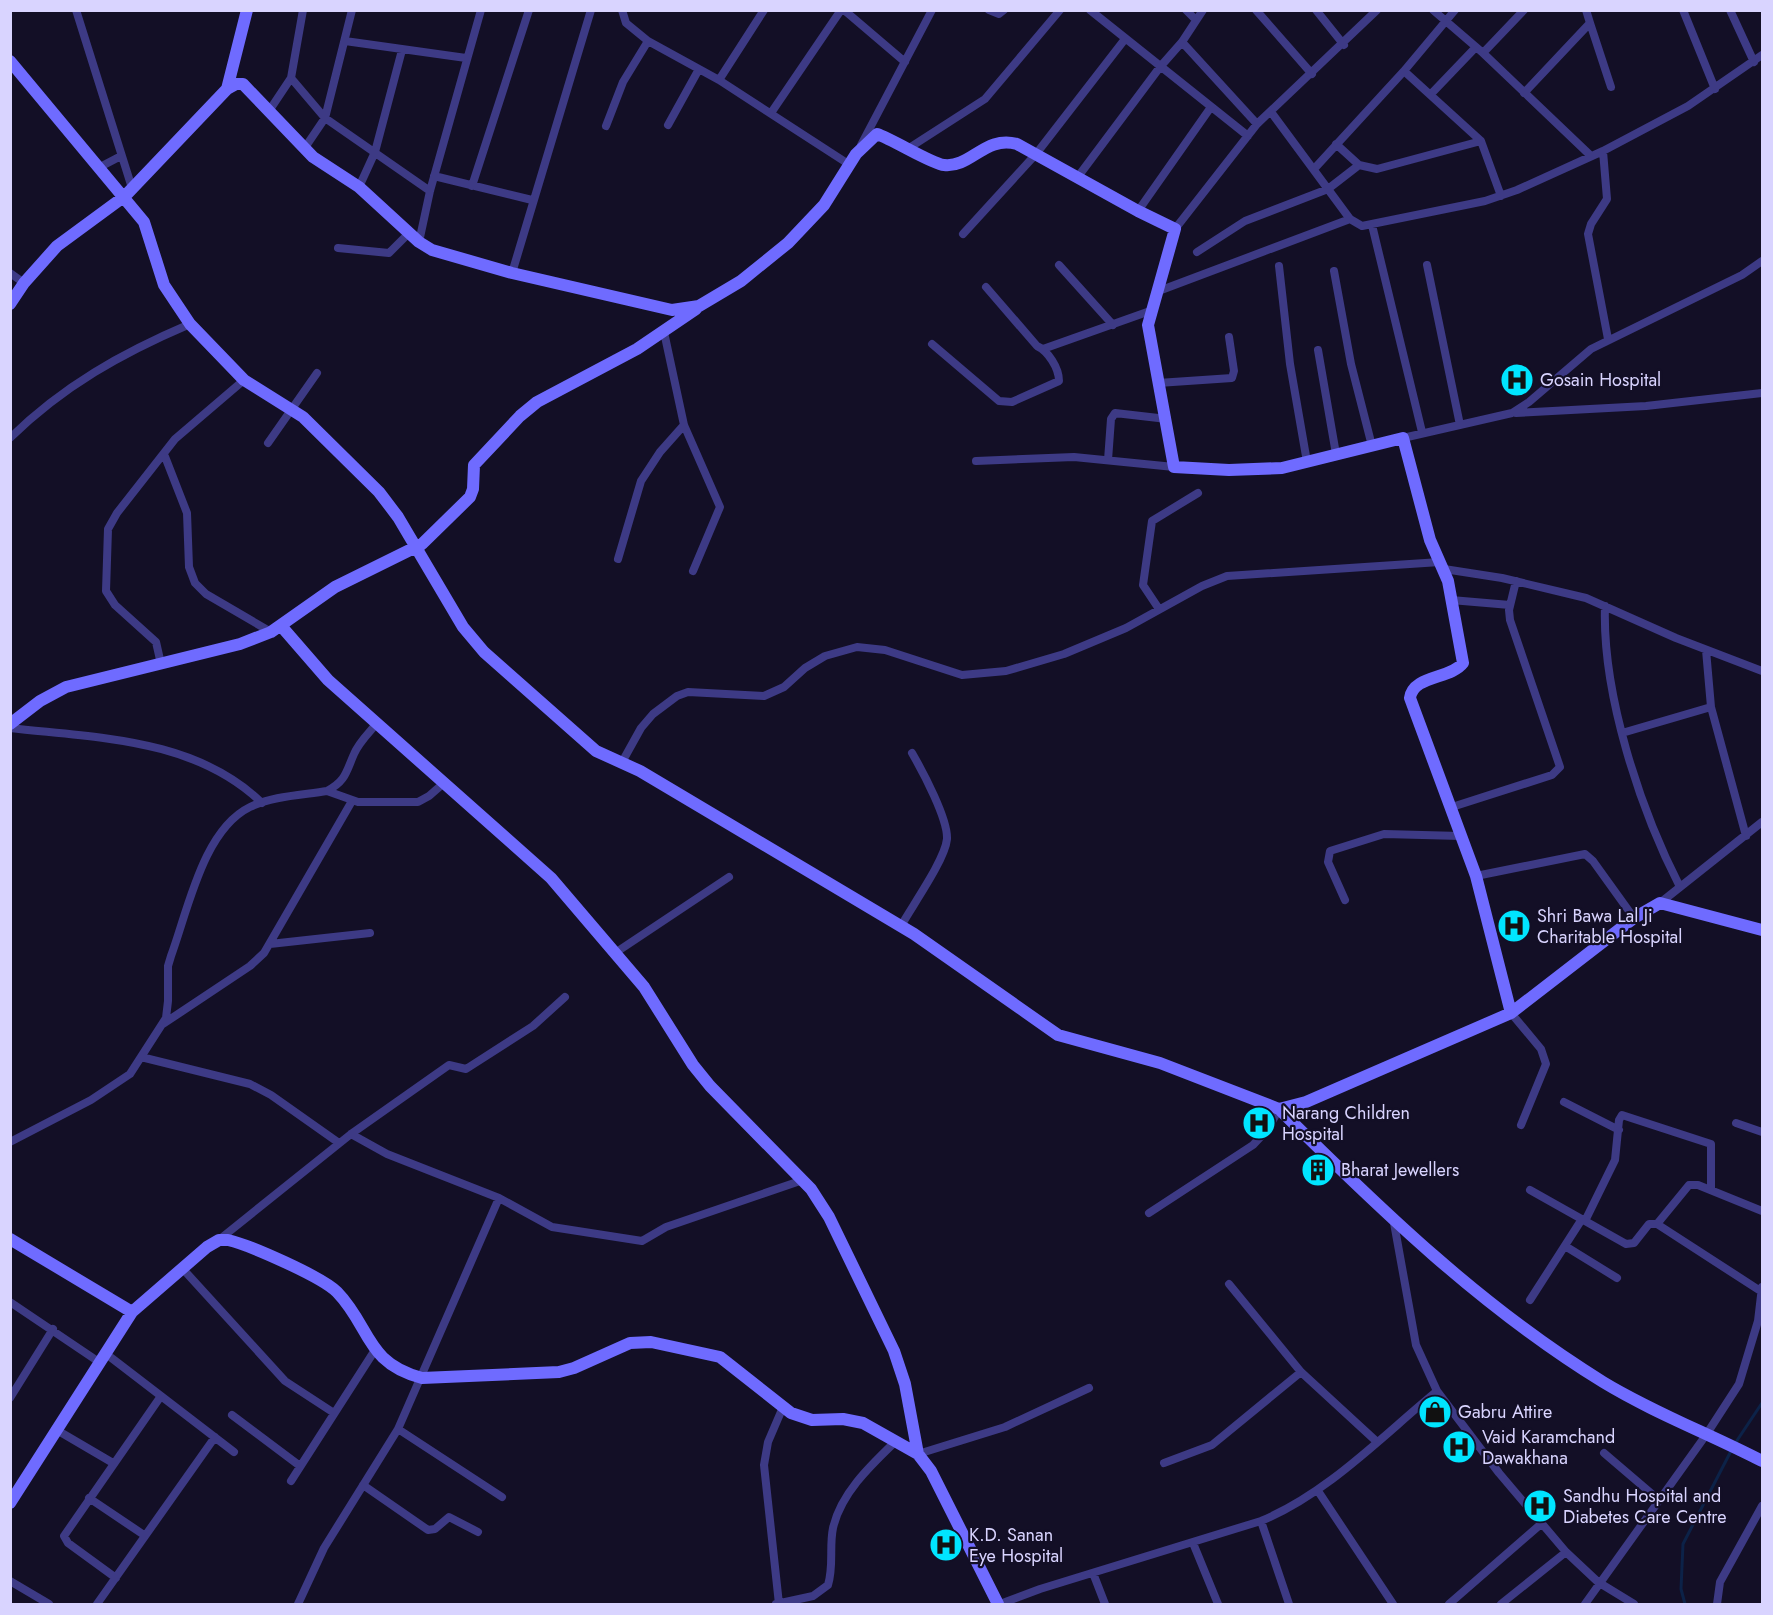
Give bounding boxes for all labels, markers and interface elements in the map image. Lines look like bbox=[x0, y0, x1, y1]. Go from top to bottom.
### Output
hospital icon: Gosain Hospital bbox=[1499, 362, 1535, 398]
place label: Gosain Hospital bbox=[1540, 367, 1661, 393]
place label: Shri Bawa Lal Ji Charitable Hospital bbox=[1537, 903, 1682, 950]
hospital icon: Shri Bawa Lal Ji Charitable Hospital bbox=[1496, 908, 1532, 944]
place label: Narang Children Hospital bbox=[1282, 1100, 1410, 1147]
hospital icon: Narang Children Hospital bbox=[1241, 1105, 1277, 1141]
building icon: Bharat Jewellers bbox=[1300, 1152, 1336, 1188]
place label: Bharat Jewellers bbox=[1341, 1157, 1459, 1183]
shop icon: Gabru Attire bbox=[1417, 1394, 1453, 1430]
place label: Gabru Attire bbox=[1458, 1399, 1552, 1425]
place label: Vaid Karamchand Dawakhana bbox=[1482, 1424, 1615, 1471]
hospital icon: Vaid Karamchand Dawakhana bbox=[1441, 1429, 1477, 1465]
place label: Sandhu Hospital and Diabetes Care Centre bbox=[1563, 1483, 1726, 1530]
hospital icon: Sandhu Hospital and Diabetes Care Centre bbox=[1522, 1488, 1558, 1524]
place label: K.D. Sanan Eye Hospital bbox=[969, 1522, 1063, 1569]
hospital icon: K.D. Sanan Eye Hospital bbox=[928, 1527, 964, 1563]

